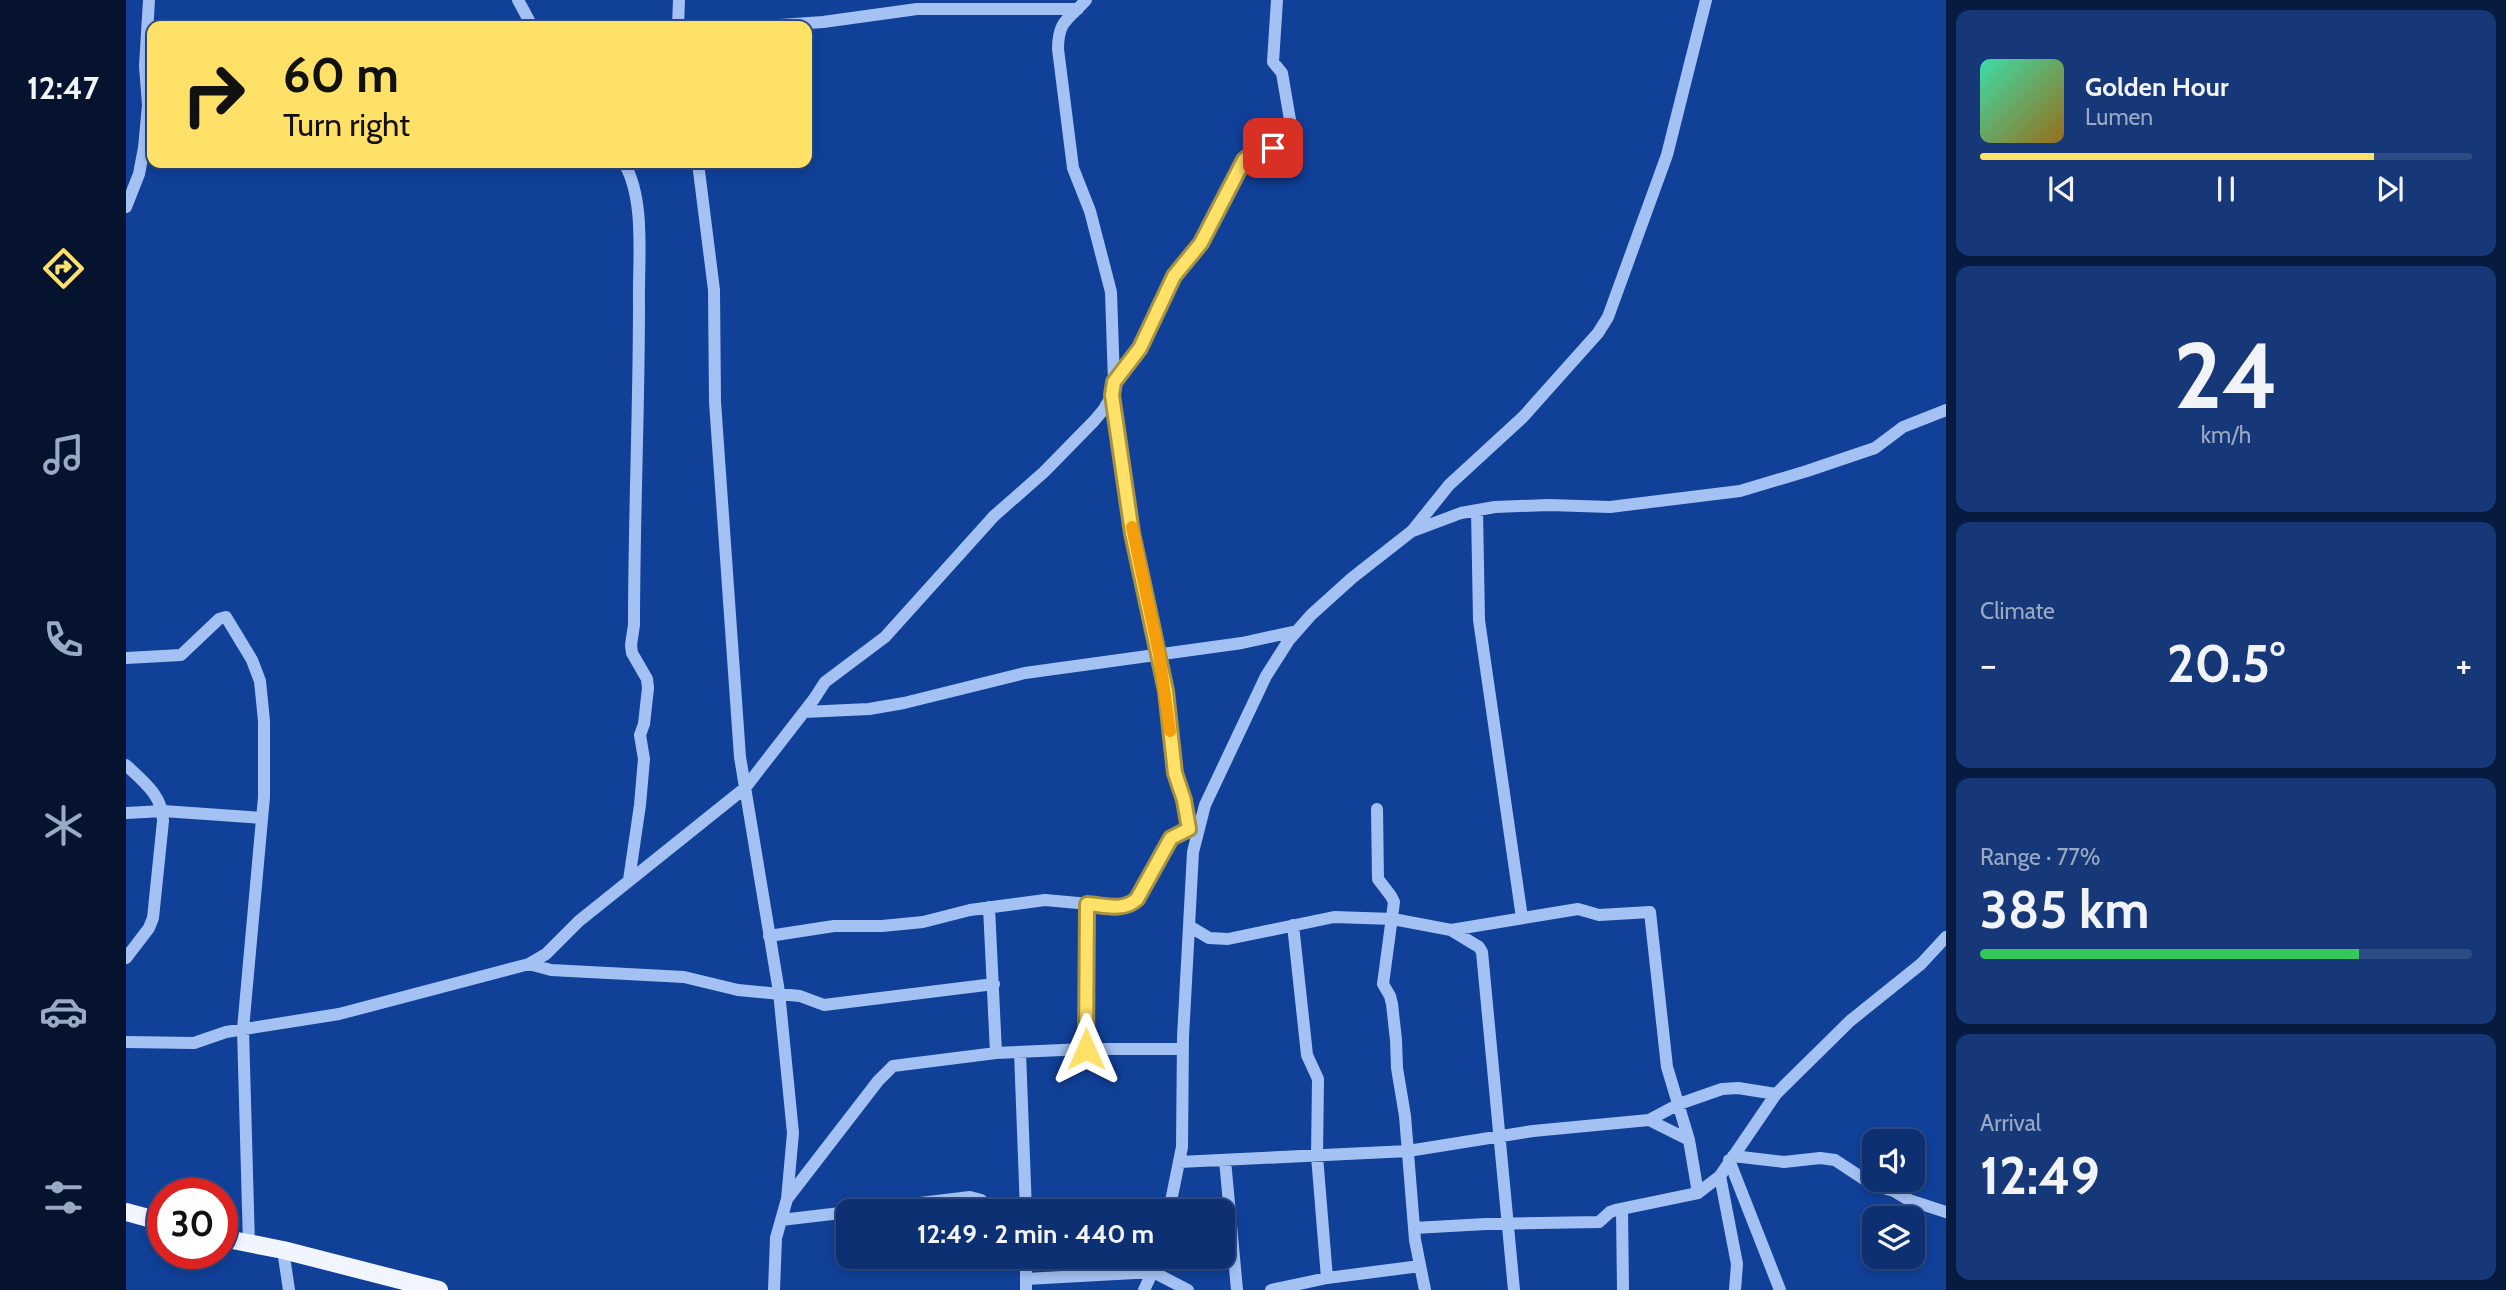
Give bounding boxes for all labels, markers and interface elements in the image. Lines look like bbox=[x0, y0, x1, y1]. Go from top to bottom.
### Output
text: 60 m bbox=[283, 45, 399, 104]
icon: right bbox=[168, 49, 259, 140]
text: 12:47 bbox=[27, 68, 99, 107]
text: Golden Hour bbox=[2085, 71, 2228, 103]
text: Lumen bbox=[2085, 103, 2153, 131]
text: Turn right bbox=[283, 105, 410, 144]
pin bbox=[1243, 118, 1303, 178]
icon: arrive bbox=[1254, 129, 1292, 167]
icon: previous bbox=[2043, 170, 2081, 208]
icon: pause bbox=[2207, 170, 2245, 208]
icon: next bbox=[2371, 170, 2409, 208]
icon: directions bbox=[39, 244, 88, 293]
text: 24 bbox=[2174, 320, 2278, 431]
text: km/h bbox=[2201, 421, 2251, 449]
icon: music bbox=[39, 430, 88, 479]
text: Climate bbox=[1980, 597, 2055, 625]
icon: phone bbox=[39, 615, 88, 664]
text: 20.5° bbox=[2167, 632, 2285, 695]
text: − bbox=[1980, 641, 1997, 688]
text: + bbox=[2455, 641, 2472, 688]
icon: climate bbox=[39, 801, 88, 850]
text: Range · 77% bbox=[1980, 843, 2101, 871]
text: 385 km bbox=[1980, 878, 2149, 941]
icon: car bbox=[39, 987, 88, 1036]
position arrow bbox=[1049, 1012, 1123, 1086]
text: Arrival bbox=[1980, 1109, 2041, 1137]
map controls bbox=[1862, 1129, 1925, 1269]
button: sound bbox=[1862, 1129, 1925, 1192]
text: 12:49 bbox=[1980, 1144, 2100, 1207]
icon: filters bbox=[39, 1173, 88, 1222]
speed limit sign: 30 bbox=[147, 1178, 238, 1269]
button: layers bbox=[1862, 1206, 1925, 1269]
text: 12:49 · 2 min · 440 m bbox=[917, 1218, 1154, 1250]

